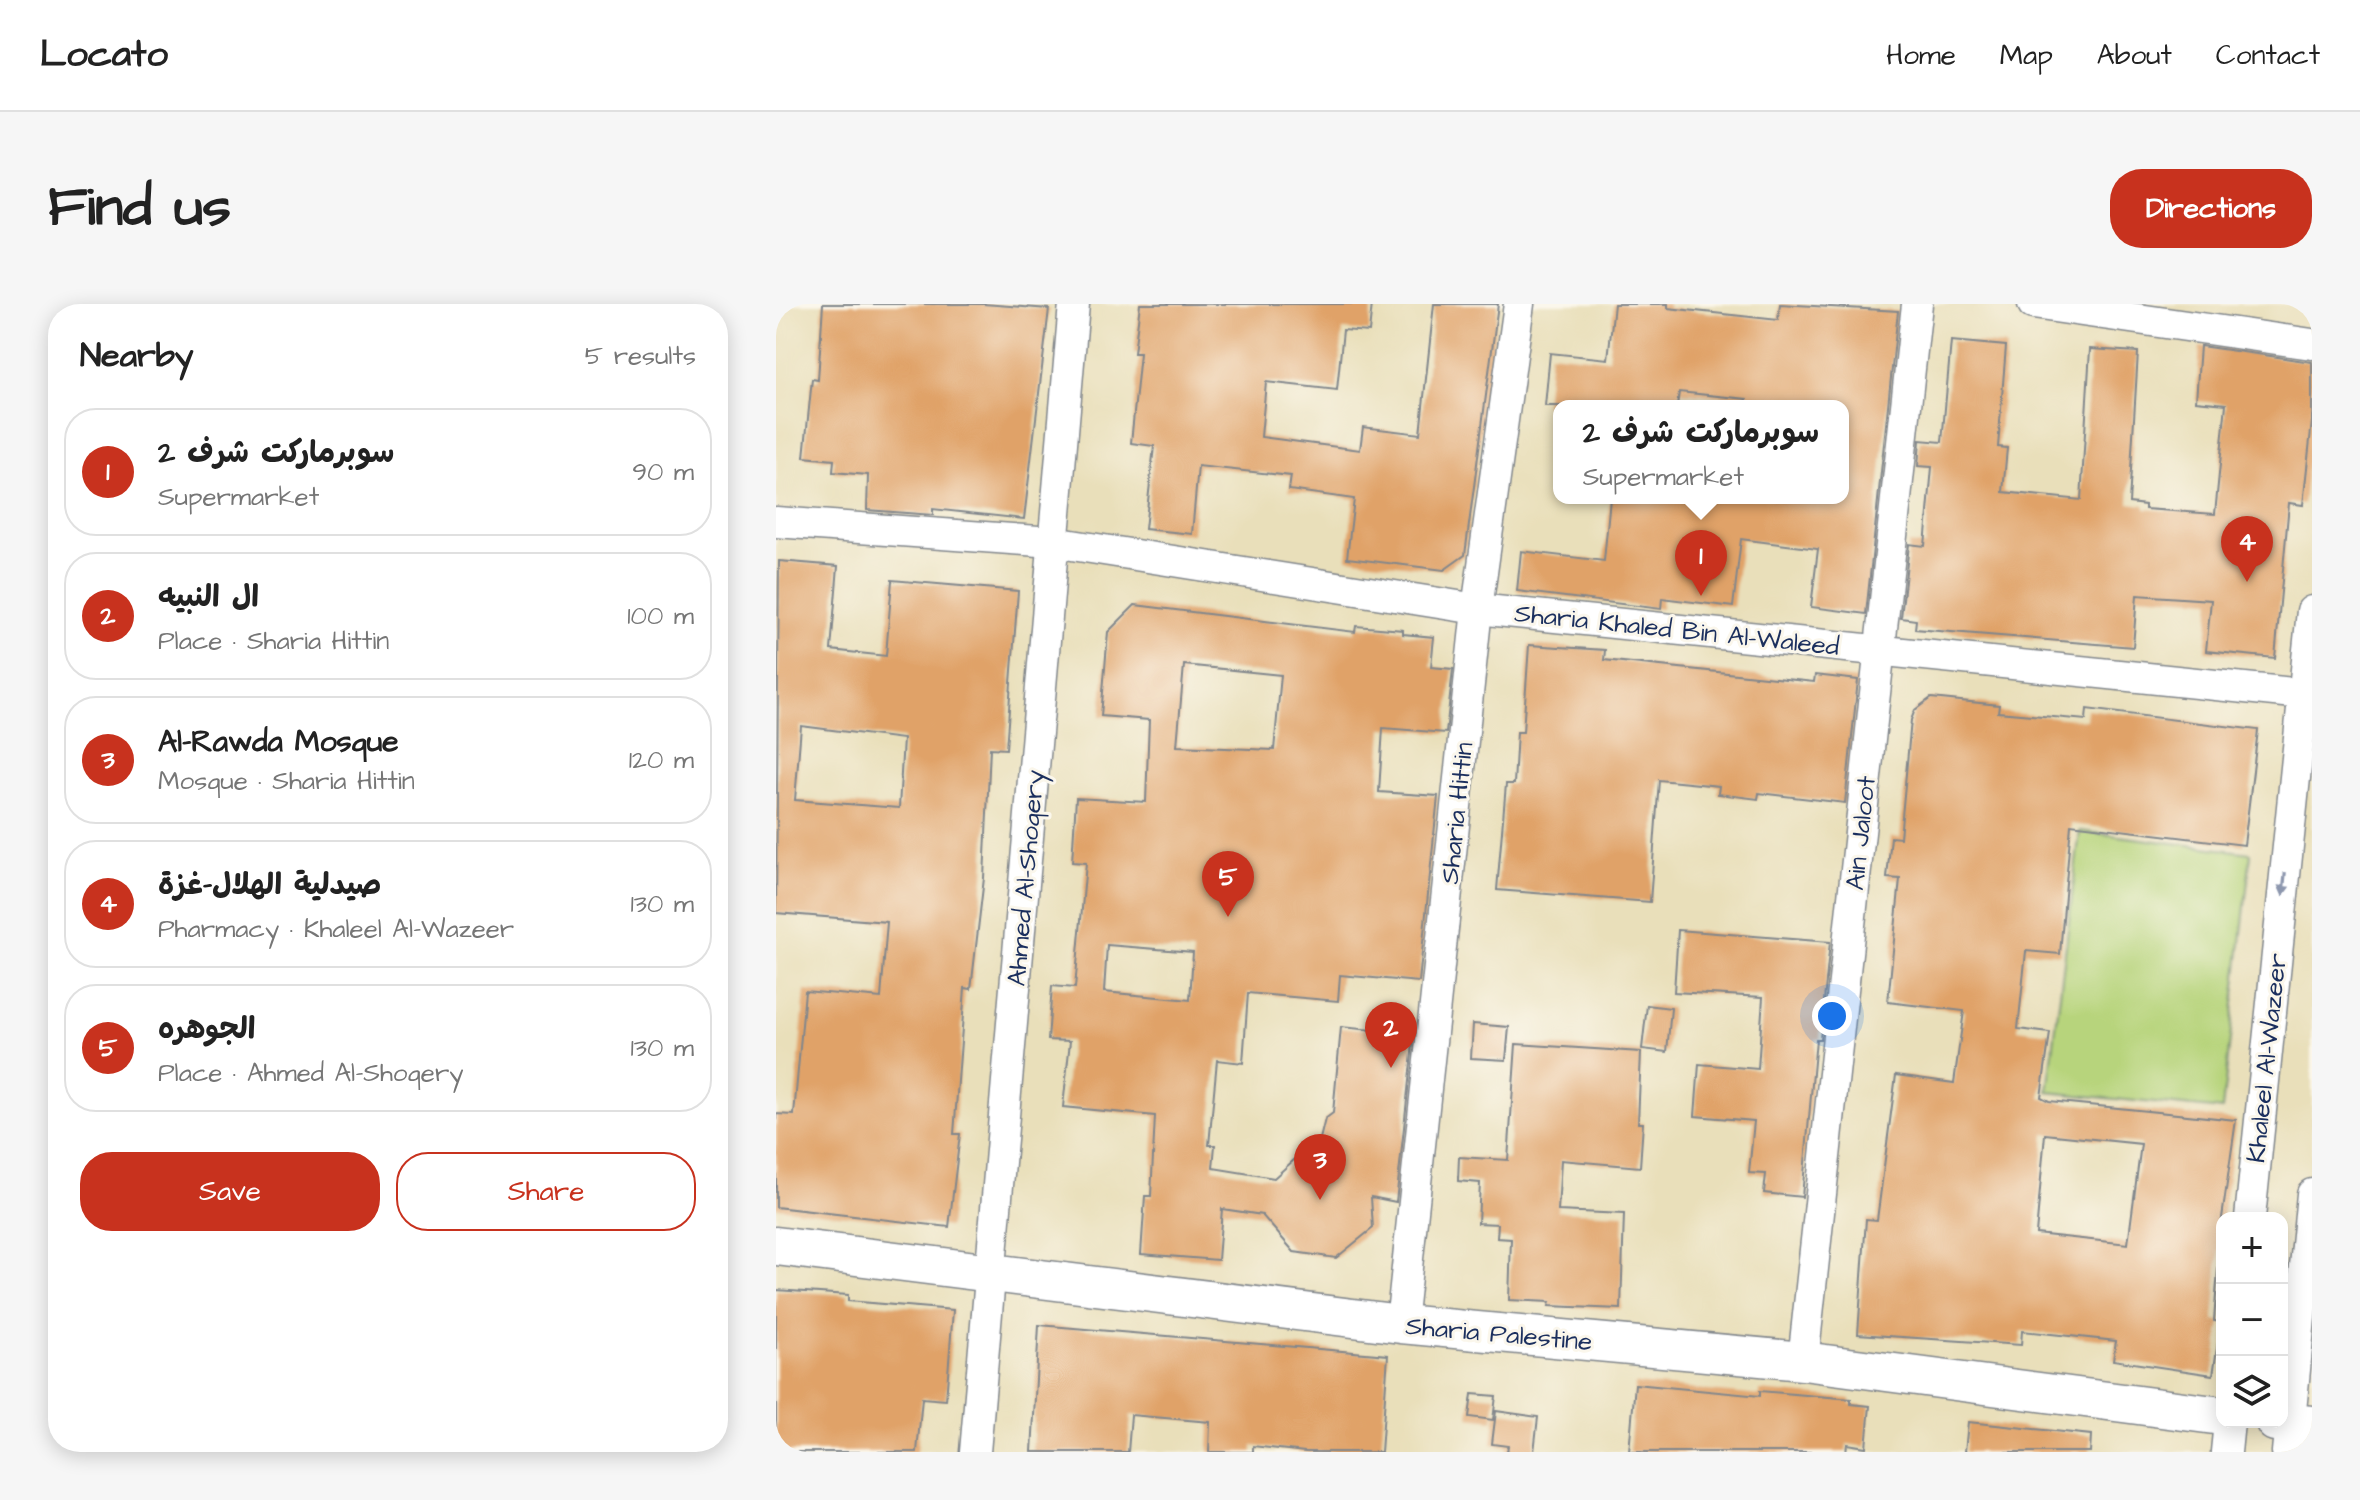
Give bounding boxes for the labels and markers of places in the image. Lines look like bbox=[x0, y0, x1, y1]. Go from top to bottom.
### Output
pin: 4 bbox=[2221, 516, 2273, 582]
pin: 1 bbox=[1675, 530, 1727, 596]
pin: 5 bbox=[1202, 851, 1254, 917]
pin: 2 bbox=[1365, 1002, 1417, 1068]
pin: 3 bbox=[1294, 1134, 1346, 1200]

